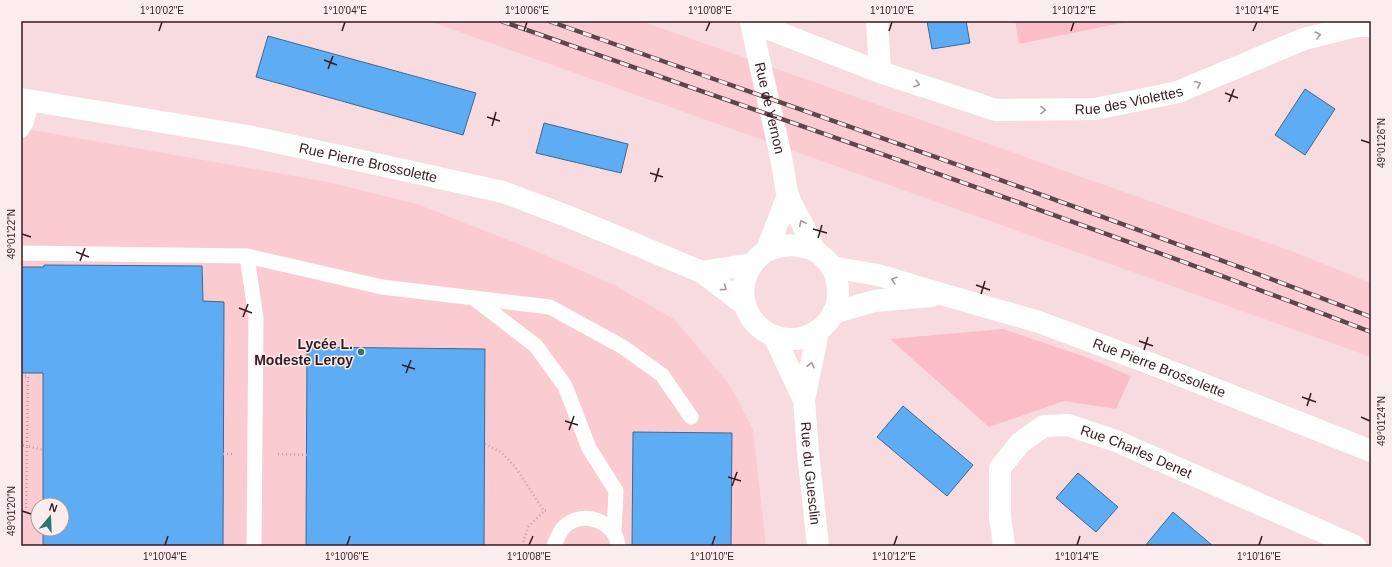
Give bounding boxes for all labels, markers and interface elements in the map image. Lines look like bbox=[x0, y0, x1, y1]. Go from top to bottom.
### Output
text: 1°10'02"E bbox=[140, 5, 184, 16]
text: 1°10'04"E bbox=[323, 5, 367, 16]
text: 1°10'06"E bbox=[505, 5, 549, 16]
text: 1°10'08"E bbox=[688, 5, 732, 16]
text: 1°10'10"E bbox=[870, 5, 914, 16]
text: 1°10'12"E bbox=[1052, 5, 1096, 16]
text: 1°10'14"E bbox=[1235, 5, 1279, 16]
one-way arrow bbox=[1315, 32, 1322, 40]
street label: Rue de Vernon bbox=[752, 61, 788, 155]
one-way arrow bbox=[914, 79, 921, 88]
one-way arrow bbox=[1194, 80, 1201, 88]
street label: Rue des Violettes bbox=[1075, 83, 1185, 117]
one-way arrow bbox=[1040, 105, 1046, 114]
text: 49°01'26"N bbox=[1376, 118, 1387, 168]
street label: Rue Pierre Brossolette bbox=[298, 139, 439, 185]
text: 49°01'22"N bbox=[6, 209, 17, 259]
one-way arrow bbox=[799, 220, 807, 227]
one-way arrow bbox=[891, 276, 898, 285]
one-way arrow bbox=[719, 283, 726, 290]
street label: Rue Pierre Brossolette bbox=[1091, 335, 1228, 401]
place label: Lycée L. Modeste Leroy bbox=[254, 336, 353, 368]
marker: Lycée L. Modeste Leroy bbox=[356, 347, 366, 357]
one-way arrow bbox=[806, 362, 814, 369]
text: 49°01'24"N bbox=[1376, 396, 1387, 446]
street label: Rue du Guesclin bbox=[798, 421, 824, 526]
street label: Rue Charles Denet bbox=[1078, 422, 1195, 481]
text: 49°01'20"N bbox=[6, 486, 17, 536]
north arrow bbox=[30, 497, 70, 537]
text: N bbox=[48, 501, 59, 515]
text: 1°10'04"E bbox=[143, 551, 187, 562]
text: 1°10'06"E bbox=[325, 551, 369, 562]
text: 1°10'08"E bbox=[507, 551, 551, 562]
text: 1°10'10"E bbox=[690, 551, 734, 562]
text: 1°10'12"E bbox=[872, 551, 916, 562]
text: 1°10'14"E bbox=[1055, 551, 1099, 562]
text: 1°10'16"E bbox=[1237, 551, 1281, 562]

